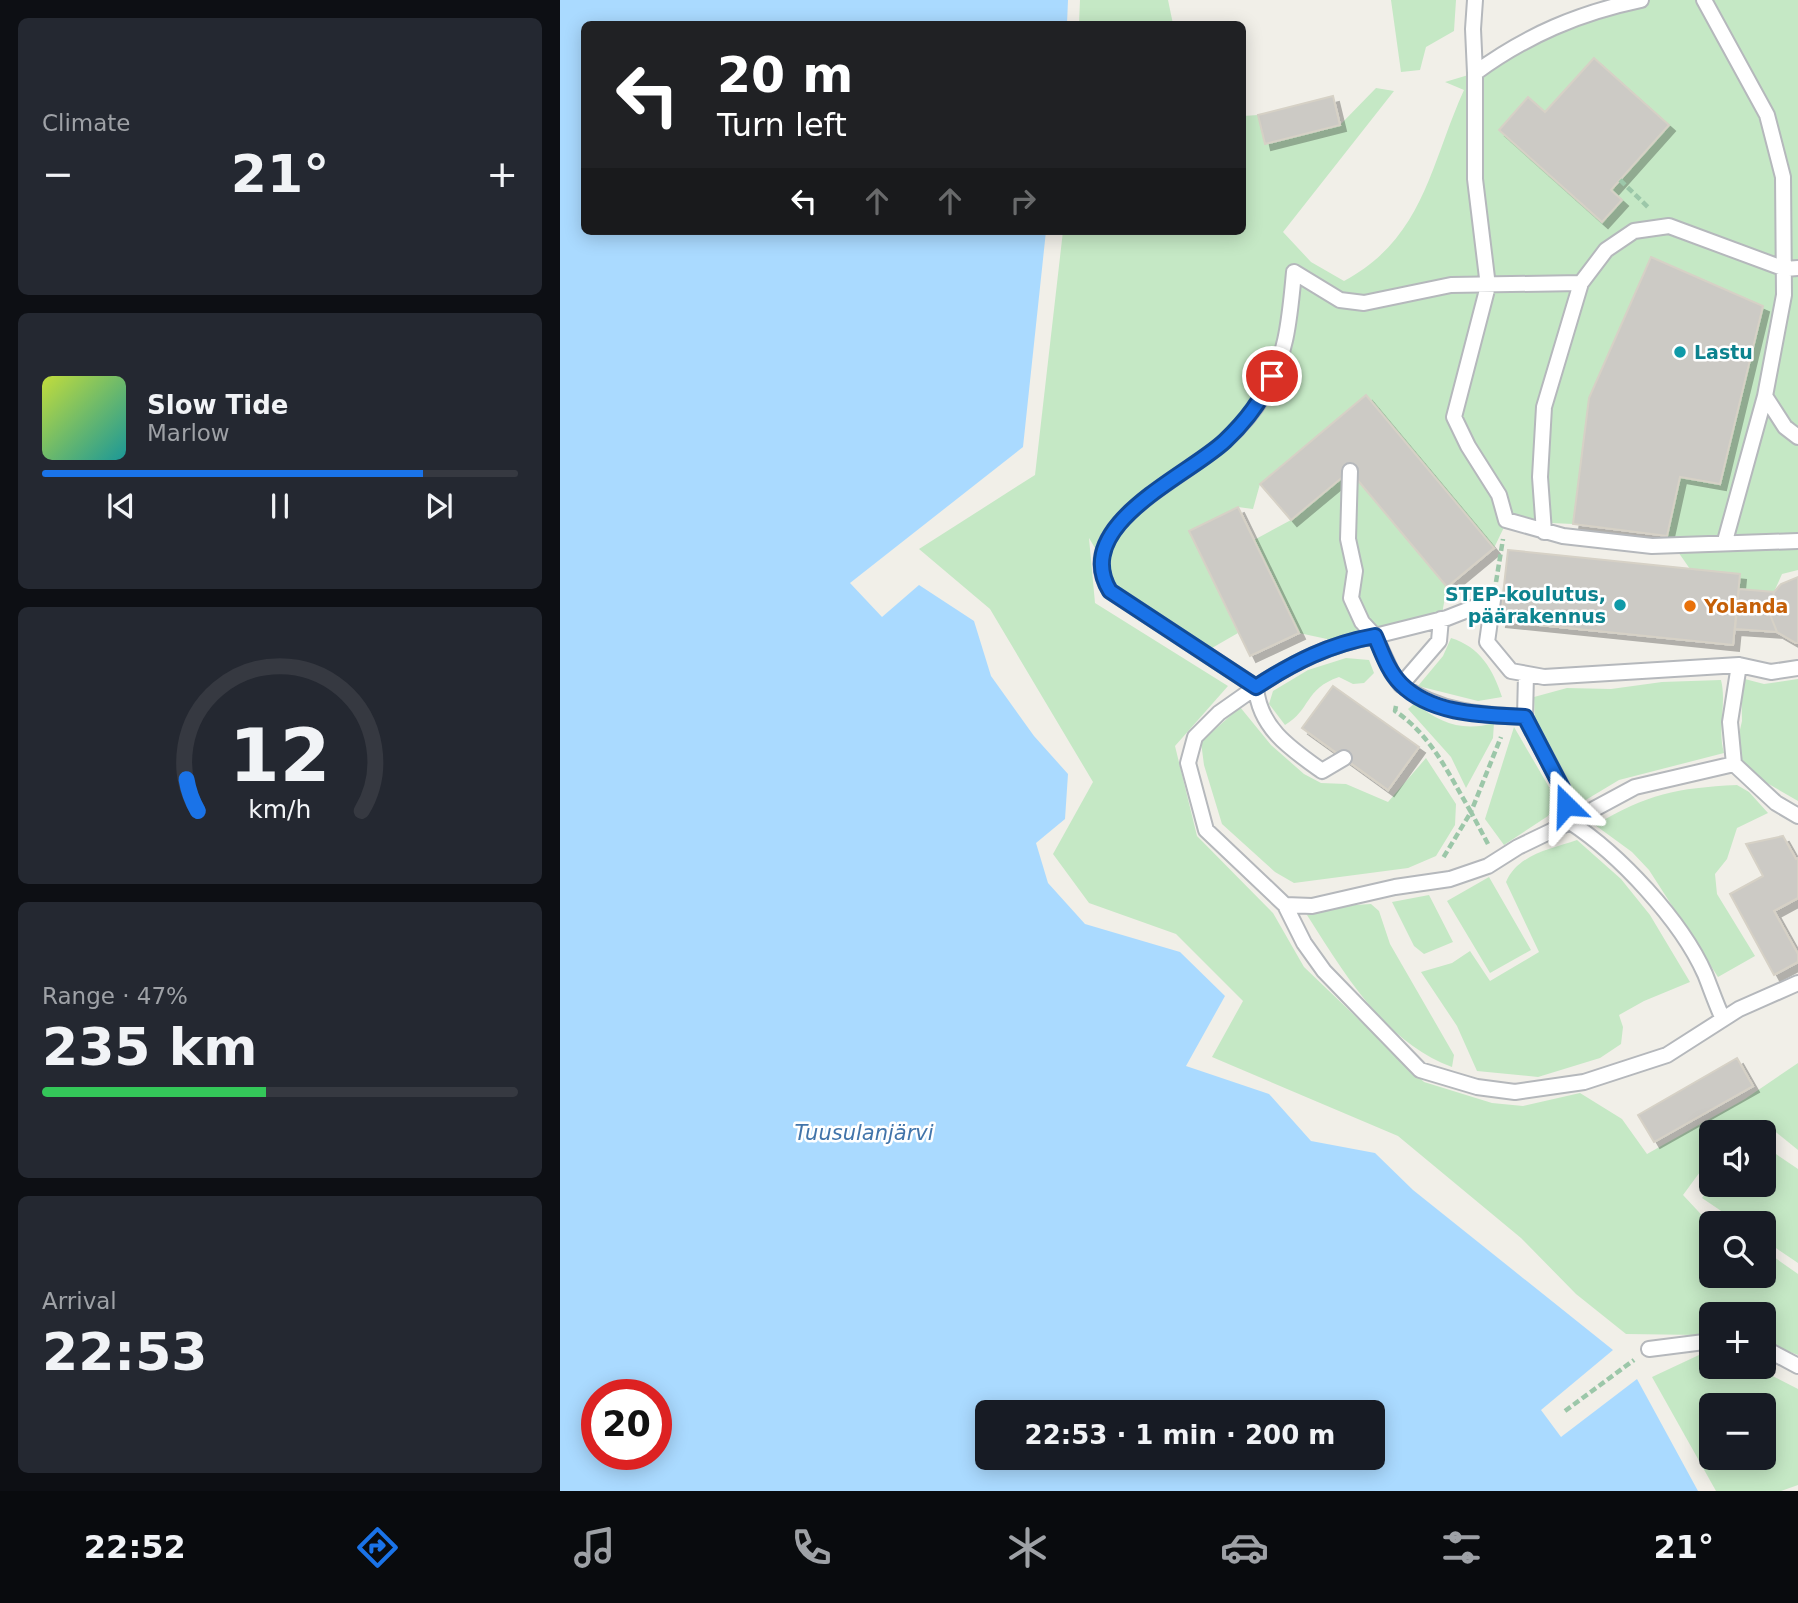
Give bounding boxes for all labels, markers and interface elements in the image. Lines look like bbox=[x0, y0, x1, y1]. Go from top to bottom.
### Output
text: 20 m bbox=[717, 47, 853, 104]
icon: left bbox=[602, 49, 693, 140]
text: Turn left bbox=[717, 106, 847, 144]
text: Climate bbox=[42, 110, 131, 136]
text: 21° bbox=[231, 144, 329, 204]
text: − bbox=[42, 152, 74, 196]
text: + bbox=[486, 152, 518, 196]
icon: left bbox=[785, 182, 823, 220]
icon: ahead bbox=[858, 182, 896, 220]
icon: ahead bbox=[931, 182, 969, 220]
icon: right bbox=[1004, 182, 1042, 220]
place label: Lastu bbox=[1694, 341, 1753, 363]
marker: Lastu bbox=[1672, 344, 1688, 360]
pin bbox=[1242, 346, 1302, 406]
icon: arrive bbox=[1253, 357, 1291, 395]
text: Slow Tide bbox=[147, 390, 288, 420]
text: Marlow bbox=[147, 420, 230, 446]
icon: previous bbox=[102, 487, 140, 525]
icon: pause bbox=[261, 487, 299, 525]
icon: next bbox=[420, 487, 458, 525]
place label: STEP-koulutus, päärakennus bbox=[1445, 583, 1606, 627]
place label: Yolanda bbox=[1703, 595, 1788, 617]
marker: STEP-koulutus, päärakennus bbox=[1612, 597, 1628, 613]
marker: Yolanda bbox=[1682, 598, 1698, 614]
text: 12 bbox=[229, 714, 331, 799]
position arrow bbox=[1529, 768, 1603, 842]
text: km/h bbox=[248, 795, 312, 824]
text: Range · 47% bbox=[42, 983, 188, 1009]
text: 235 km bbox=[42, 1017, 257, 1077]
map controls bbox=[1699, 1120, 1776, 1470]
button: sound bbox=[1699, 1120, 1776, 1197]
water label: Tuusulanjärvi bbox=[794, 1121, 934, 1145]
button: search bbox=[1699, 1211, 1776, 1288]
text: Arrival bbox=[42, 1288, 117, 1314]
button: + bbox=[1699, 1302, 1776, 1379]
text: 22:53 bbox=[42, 1322, 208, 1382]
speed limit sign: 20 bbox=[581, 1379, 672, 1470]
button: − bbox=[1699, 1393, 1776, 1470]
text: 22:53 · 1 min · 200 m bbox=[1025, 1420, 1335, 1450]
icon: directions bbox=[353, 1523, 402, 1572]
icon: music bbox=[570, 1523, 619, 1572]
icon: phone bbox=[787, 1523, 836, 1572]
icon: climate bbox=[1003, 1523, 1052, 1572]
icon: car bbox=[1220, 1523, 1269, 1572]
icon: filters bbox=[1437, 1523, 1486, 1572]
text: 22:52 bbox=[84, 1528, 186, 1566]
text: 21° bbox=[1654, 1528, 1714, 1566]

